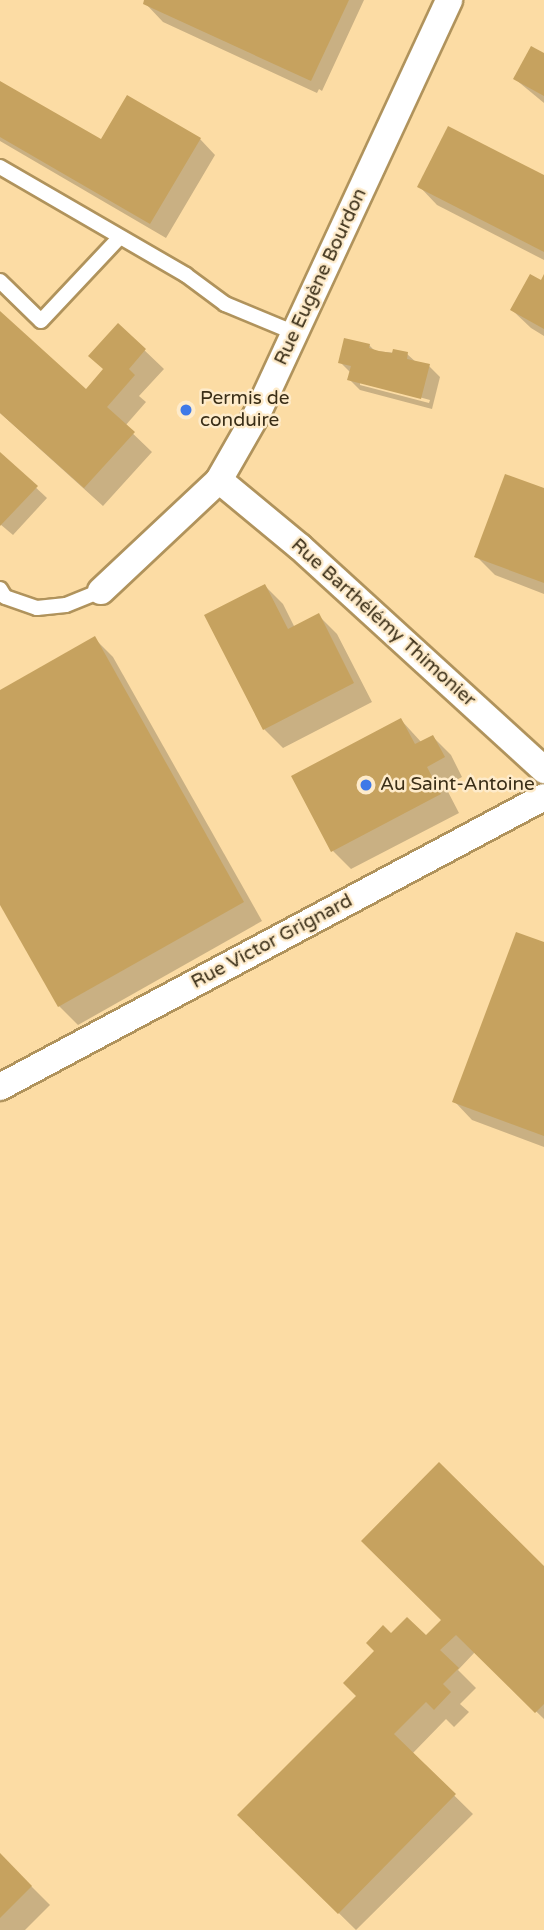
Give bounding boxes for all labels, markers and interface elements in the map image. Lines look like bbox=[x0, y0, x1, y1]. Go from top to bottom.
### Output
street label: Rue Eugène Bourdon bbox=[270, 185, 372, 369]
place label: Permis de conduire bbox=[200, 388, 290, 432]
marker: Permis de conduire bbox=[178, 402, 194, 418]
street label: Rue Barthélémy Thimonier bbox=[286, 534, 480, 712]
place label: Au Saint-Antoine bbox=[380, 774, 535, 796]
marker: Au Saint-Antoine bbox=[358, 777, 374, 793]
street label: Rue Victor Grignard bbox=[188, 890, 356, 994]

